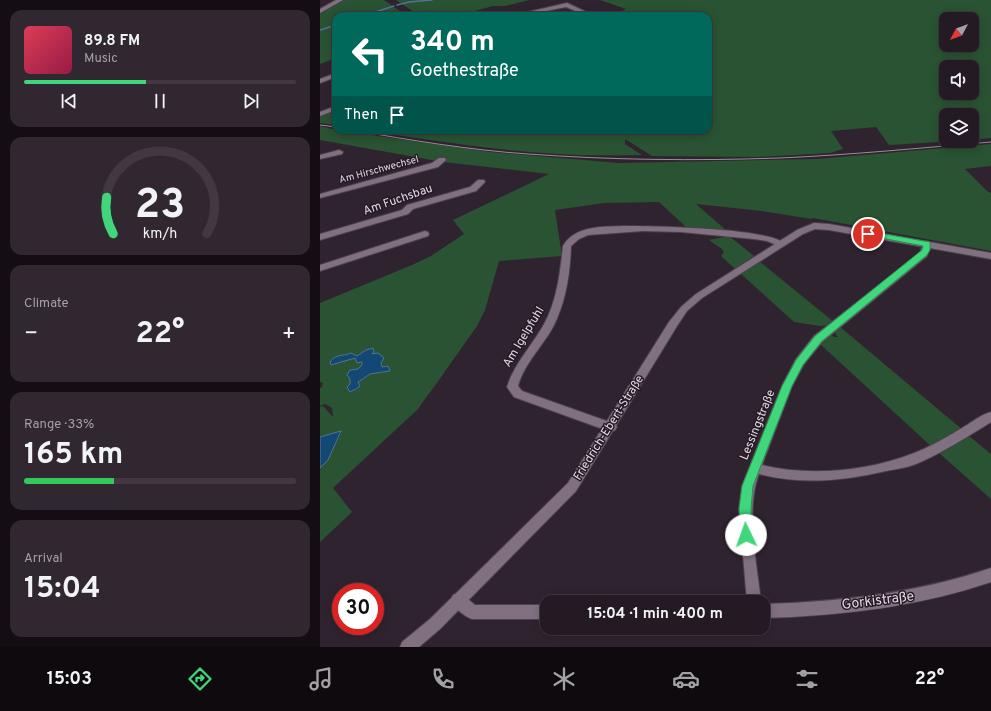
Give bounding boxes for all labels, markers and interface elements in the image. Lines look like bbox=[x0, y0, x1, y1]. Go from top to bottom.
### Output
north arrow bbox=[939, 12, 979, 52]
map controls bbox=[939, 12, 979, 148]
text: 340 m bbox=[410, 25, 495, 61]
icon: left bbox=[344, 28, 396, 80]
text: 89.8 FM bbox=[84, 32, 140, 51]
text: Music bbox=[84, 51, 118, 67]
text: Goethestraße bbox=[410, 60, 519, 83]
button: sound bbox=[939, 60, 979, 100]
icon: previous bbox=[58, 90, 80, 112]
icon: pause bbox=[149, 90, 171, 112]
icon: next bbox=[240, 90, 262, 112]
icon: arrive bbox=[386, 104, 408, 126]
text: Then bbox=[344, 106, 378, 125]
button: layers bbox=[939, 108, 979, 148]
street label: Am Hirschwechsel bbox=[338, 153, 420, 187]
text: 23 bbox=[135, 180, 185, 233]
street label: Am Fuchsbau bbox=[361, 181, 435, 219]
pin bbox=[851, 217, 885, 251]
icon: arrive bbox=[857, 223, 879, 245]
text: km/h bbox=[143, 225, 177, 243]
text: Climate bbox=[24, 296, 69, 312]
street label: Am Igelpfuhl bbox=[500, 304, 548, 370]
text: 22° bbox=[135, 316, 185, 353]
text: − bbox=[24, 321, 38, 348]
text: + bbox=[282, 321, 296, 348]
street label: Friedrich-Ebert-Straße bbox=[570, 372, 648, 484]
street label: Lessingstraße bbox=[737, 387, 779, 463]
text: Range · 33% bbox=[24, 417, 94, 433]
text: 165 km bbox=[24, 437, 123, 474]
position arrow bbox=[725, 514, 767, 556]
text: Arrival bbox=[24, 551, 63, 567]
text: 15:04 bbox=[24, 571, 101, 608]
speed limit sign: 30 bbox=[332, 583, 384, 635]
street label: Gorkistraße bbox=[841, 588, 915, 614]
text: 15:04 · 1 min · 400 m bbox=[587, 605, 723, 624]
icon: directions bbox=[186, 665, 214, 693]
icon: music bbox=[307, 665, 335, 693]
icon: phone bbox=[429, 665, 457, 693]
icon: climate bbox=[550, 665, 578, 693]
icon: car bbox=[672, 665, 700, 693]
icon: filters bbox=[793, 665, 821, 693]
text: 15:03 bbox=[47, 668, 92, 691]
text: 22° bbox=[915, 668, 944, 691]

